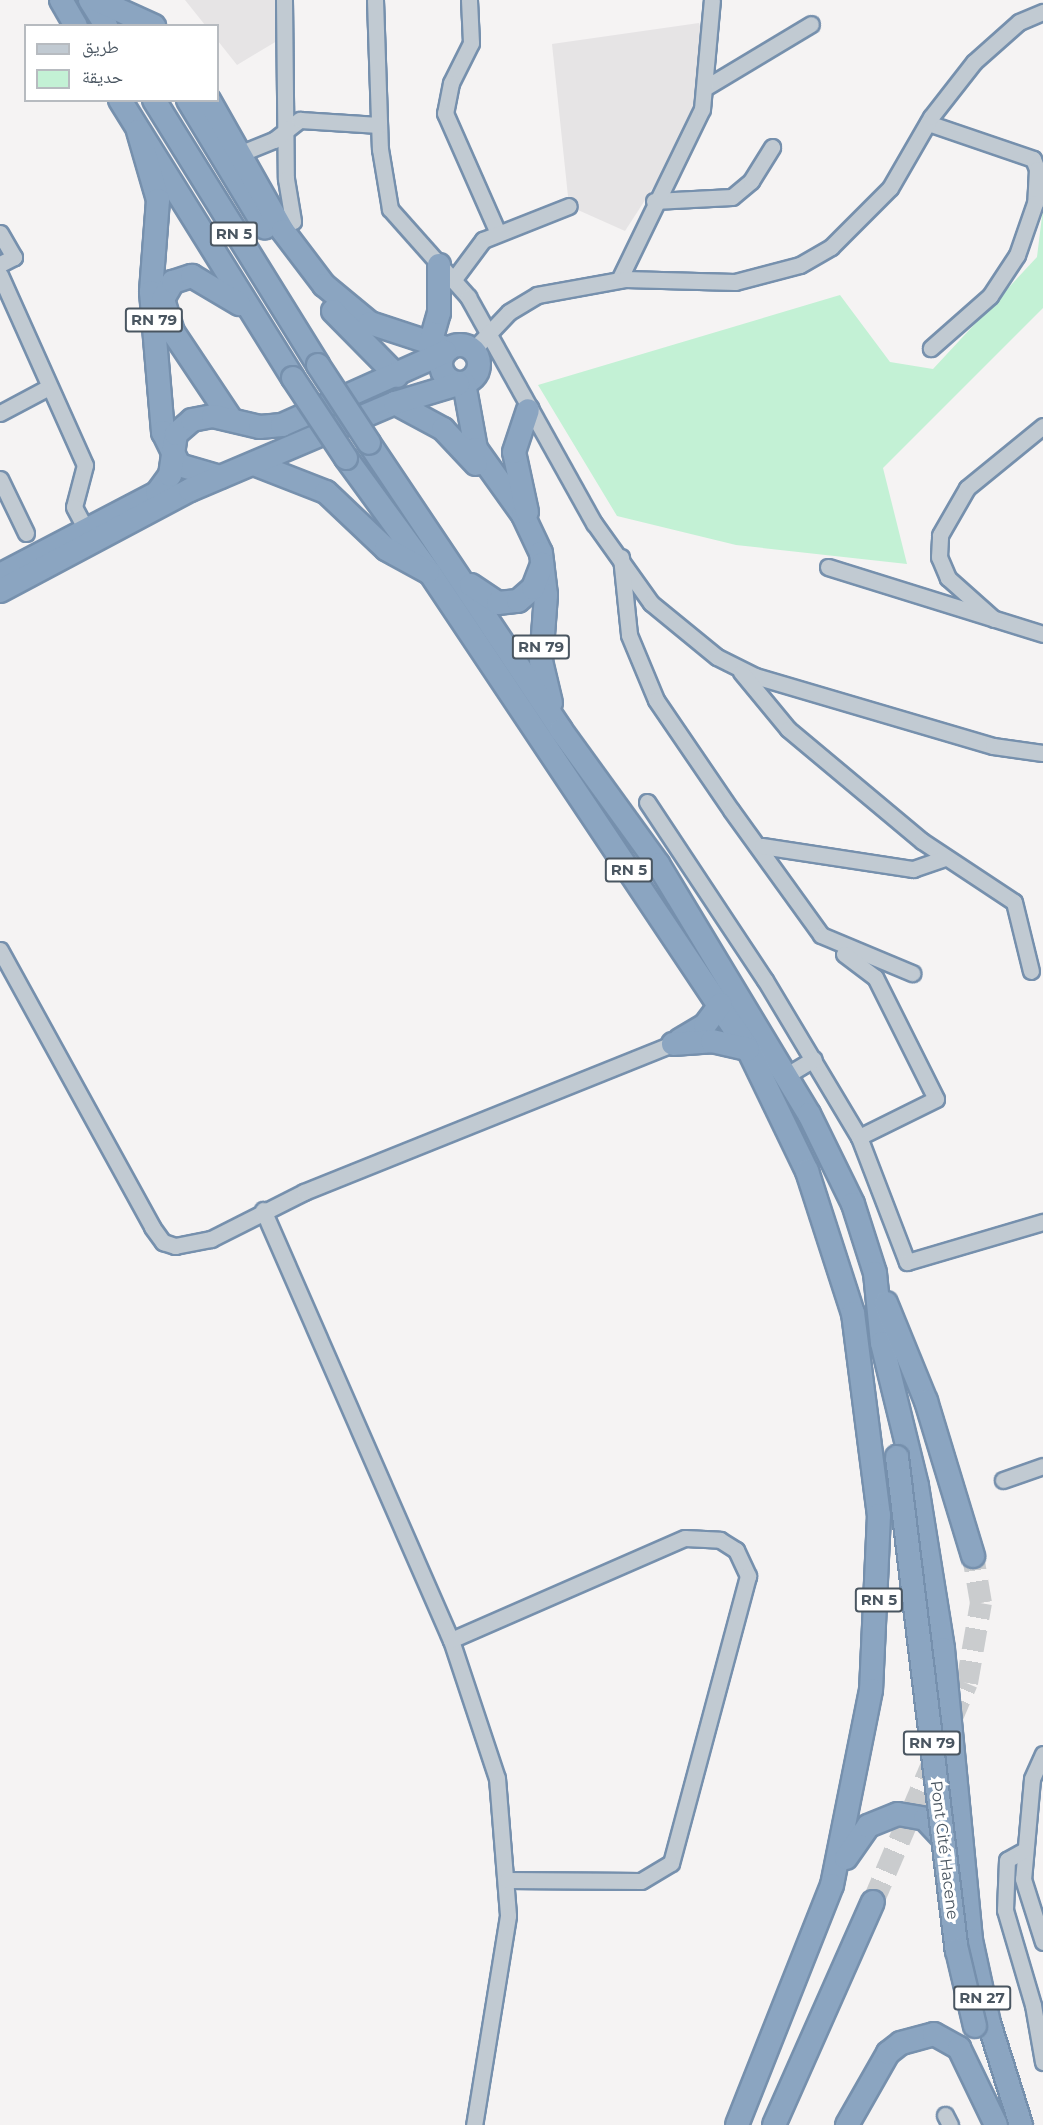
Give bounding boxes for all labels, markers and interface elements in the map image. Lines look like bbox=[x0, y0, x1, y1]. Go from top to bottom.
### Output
legend bbox=[24, 24, 219, 102]
text: طريق bbox=[82, 36, 119, 58]
text: حديقة bbox=[82, 66, 123, 88]
road number: RN 5 bbox=[208, 222, 260, 246]
road number: RN 79 bbox=[124, 308, 184, 332]
road number: RN 79 bbox=[511, 635, 571, 659]
road number: RN 5 bbox=[604, 858, 654, 882]
road number: RN 5 bbox=[854, 1588, 904, 1612]
road number: RN 79 bbox=[902, 1731, 962, 1755]
street label: Pont Cité Hacene bbox=[926, 1779, 962, 1921]
road number: RN 27 bbox=[952, 1986, 1012, 2010]

